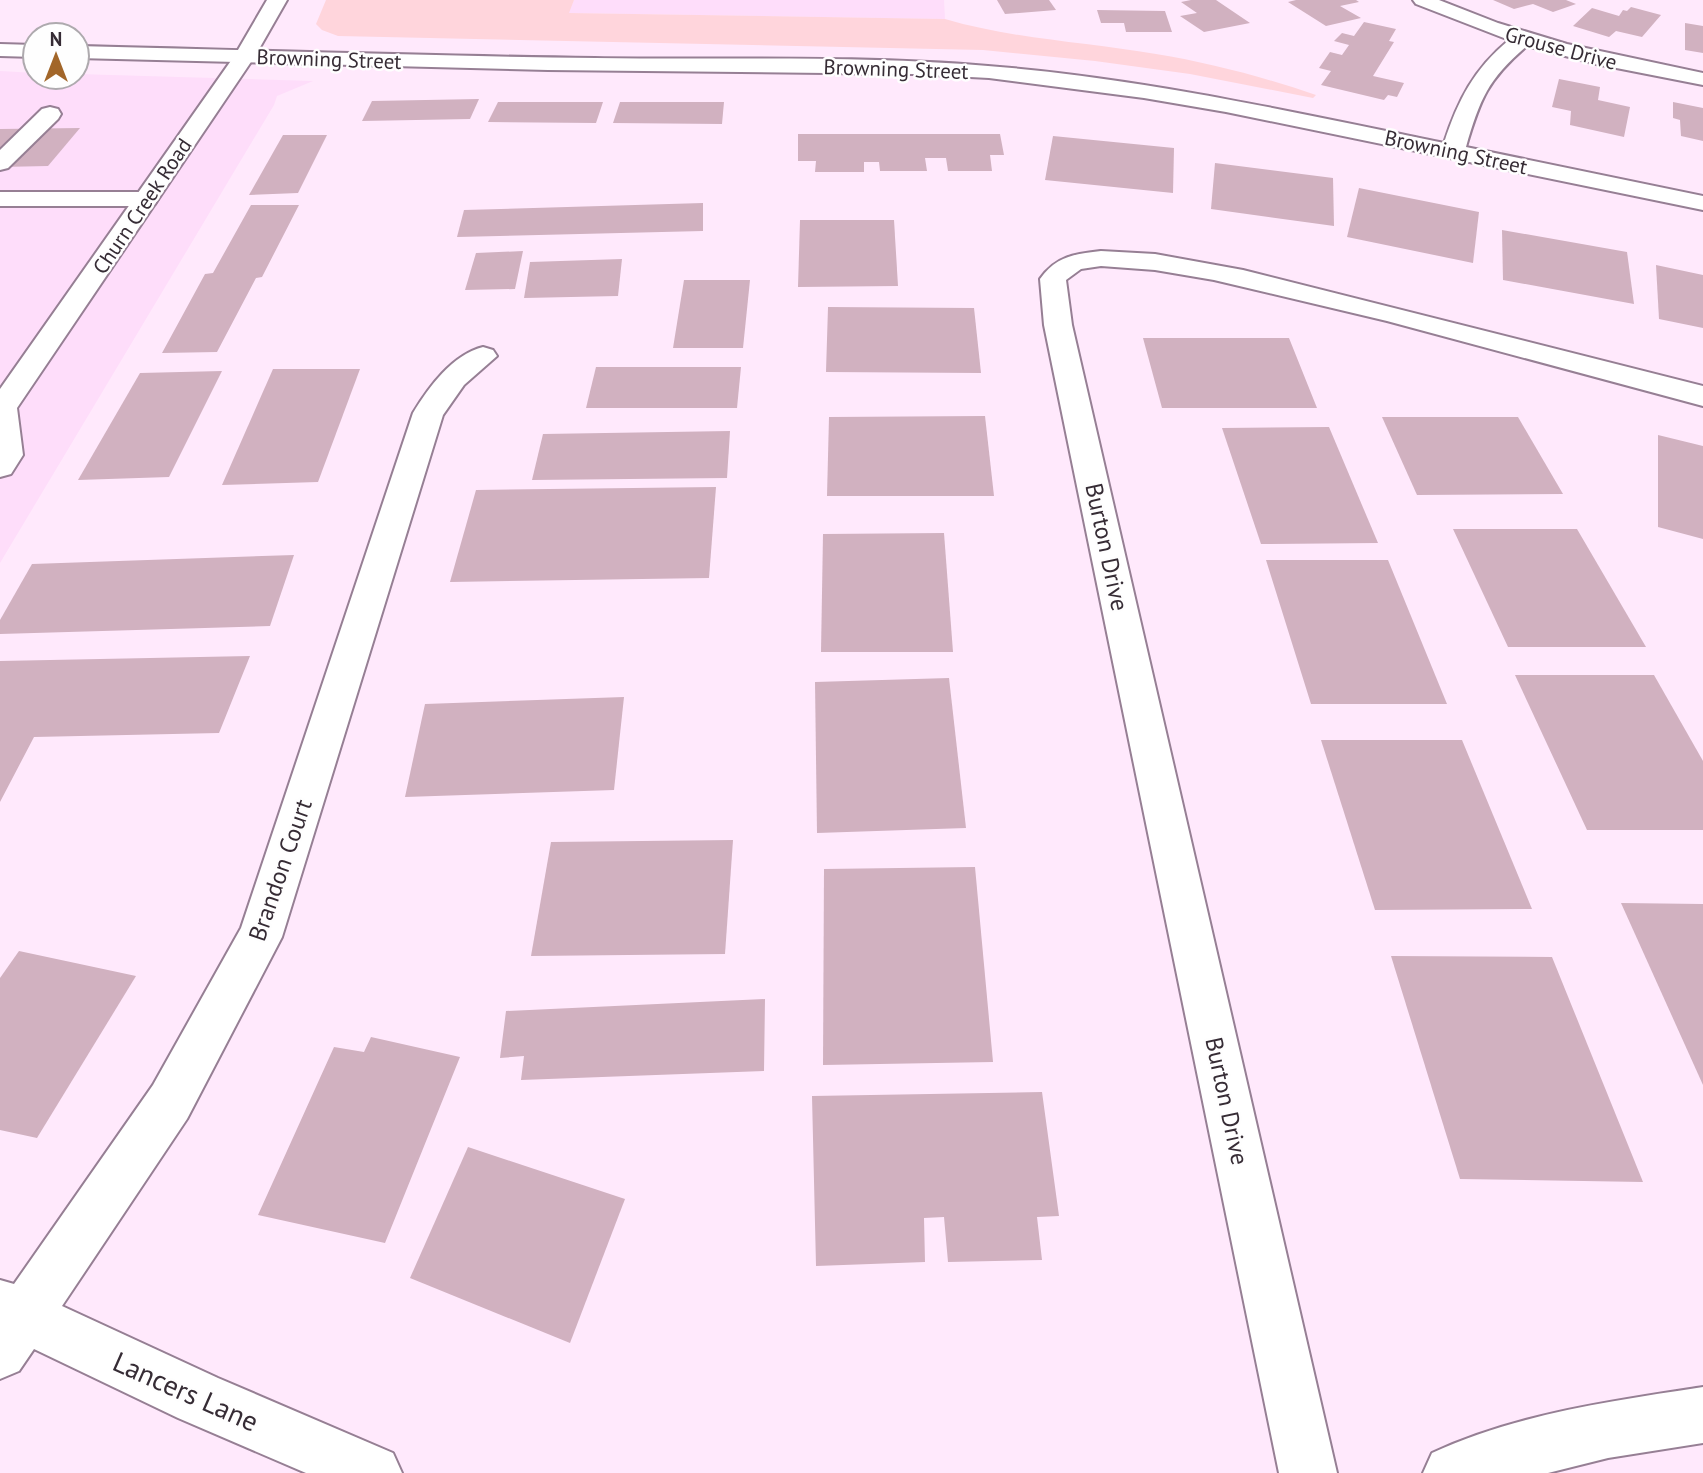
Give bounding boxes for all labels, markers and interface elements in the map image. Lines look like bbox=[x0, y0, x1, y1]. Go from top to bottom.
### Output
street label: Grouse Drive bbox=[1502, 20, 1620, 76]
north arrow bbox=[21, 21, 91, 91]
text: N bbox=[50, 27, 62, 51]
street label: Browning Street bbox=[256, 43, 402, 75]
street label: Browning Street bbox=[823, 53, 969, 85]
street label: Browning Street bbox=[1382, 124, 1530, 180]
street label: Churn Creek Road bbox=[87, 133, 197, 279]
street label: Burton Drive bbox=[1078, 480, 1136, 614]
street label: Brandon Court bbox=[241, 795, 319, 945]
street label: Burton Drive bbox=[1198, 1034, 1256, 1168]
street label: Lancers Lane bbox=[107, 1342, 265, 1440]

